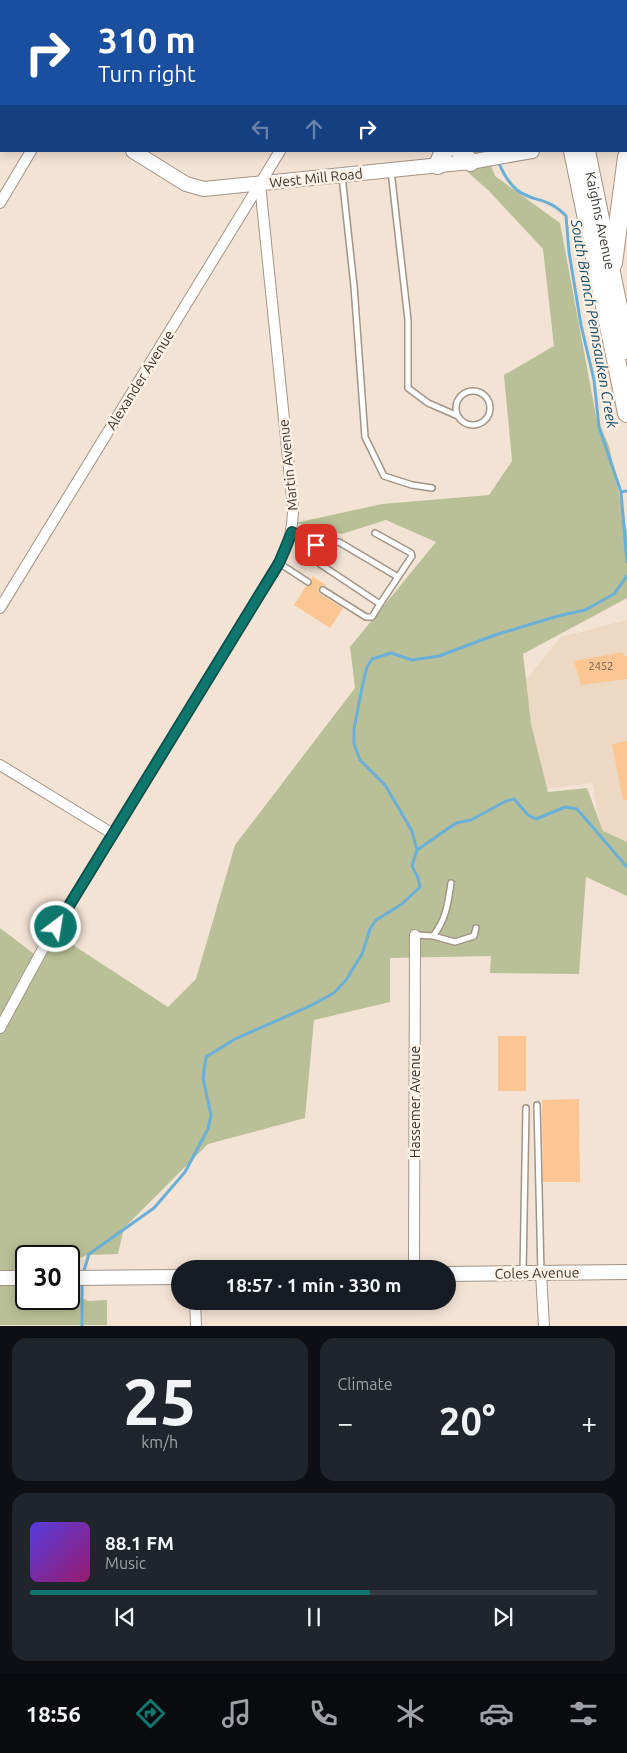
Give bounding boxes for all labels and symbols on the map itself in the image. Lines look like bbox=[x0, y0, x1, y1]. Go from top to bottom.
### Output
street label: West Mill Road bbox=[269, 165, 363, 191]
street label: Kaighns Avenue bbox=[582, 170, 618, 271]
water label: South Branch Pennsauken Creek bbox=[568, 217, 621, 430]
street label: Alexander Avenue bbox=[103, 327, 177, 433]
street label: Martin Avenue bbox=[275, 418, 301, 512]
pin bbox=[295, 524, 337, 566]
house number: 2452 bbox=[589, 660, 613, 672]
position arrow bbox=[29, 900, 81, 952]
street label: Hassemer Avenue bbox=[407, 1046, 423, 1158]
speed limit sign: 30 bbox=[15, 1245, 80, 1310]
street label: Coles Avenue bbox=[495, 1264, 579, 1282]

